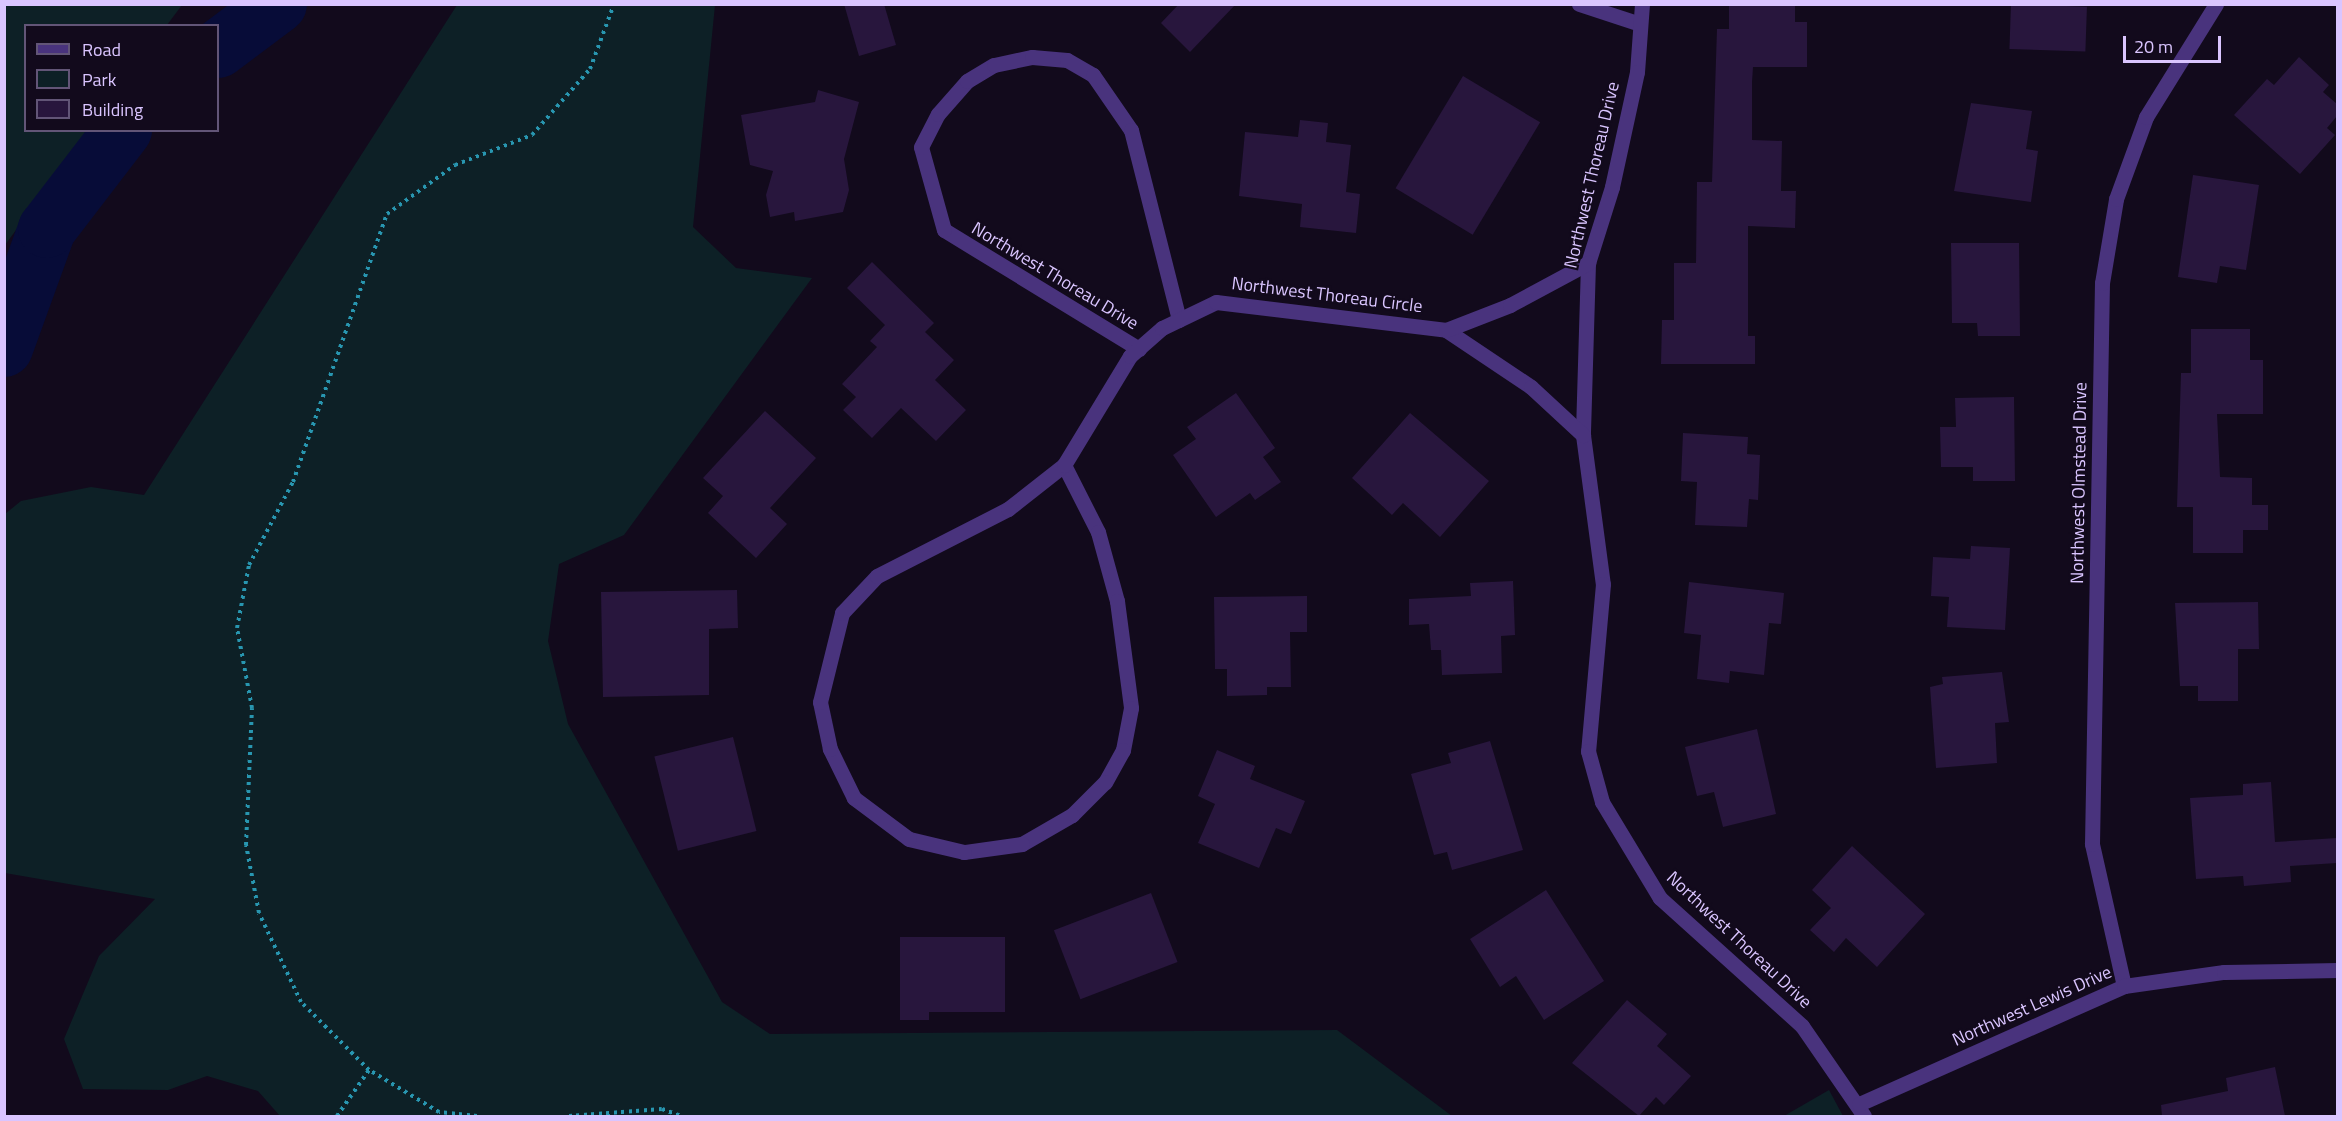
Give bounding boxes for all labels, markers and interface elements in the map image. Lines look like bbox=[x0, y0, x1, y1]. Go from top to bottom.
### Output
legend bbox=[24, 24, 219, 132]
scale bar bbox=[2126, 24, 2224, 62]
text: 20 m bbox=[2134, 33, 2173, 60]
text: Road bbox=[82, 36, 121, 63]
text: Park bbox=[82, 66, 116, 93]
street label: Northwest Thoreau Drive bbox=[1560, 80, 1624, 270]
text: Building bbox=[82, 96, 143, 123]
street label: Northwest Thoreau Drive bbox=[968, 218, 1142, 334]
street label: Northwest Thoreau Circle bbox=[1230, 273, 1424, 317]
street label: Northwest Olmstead Drive bbox=[2066, 382, 2092, 584]
street label: Northwest Thoreau Drive bbox=[1662, 867, 1816, 1013]
street label: Northwest Lewis Drive bbox=[1949, 961, 2115, 1051]

